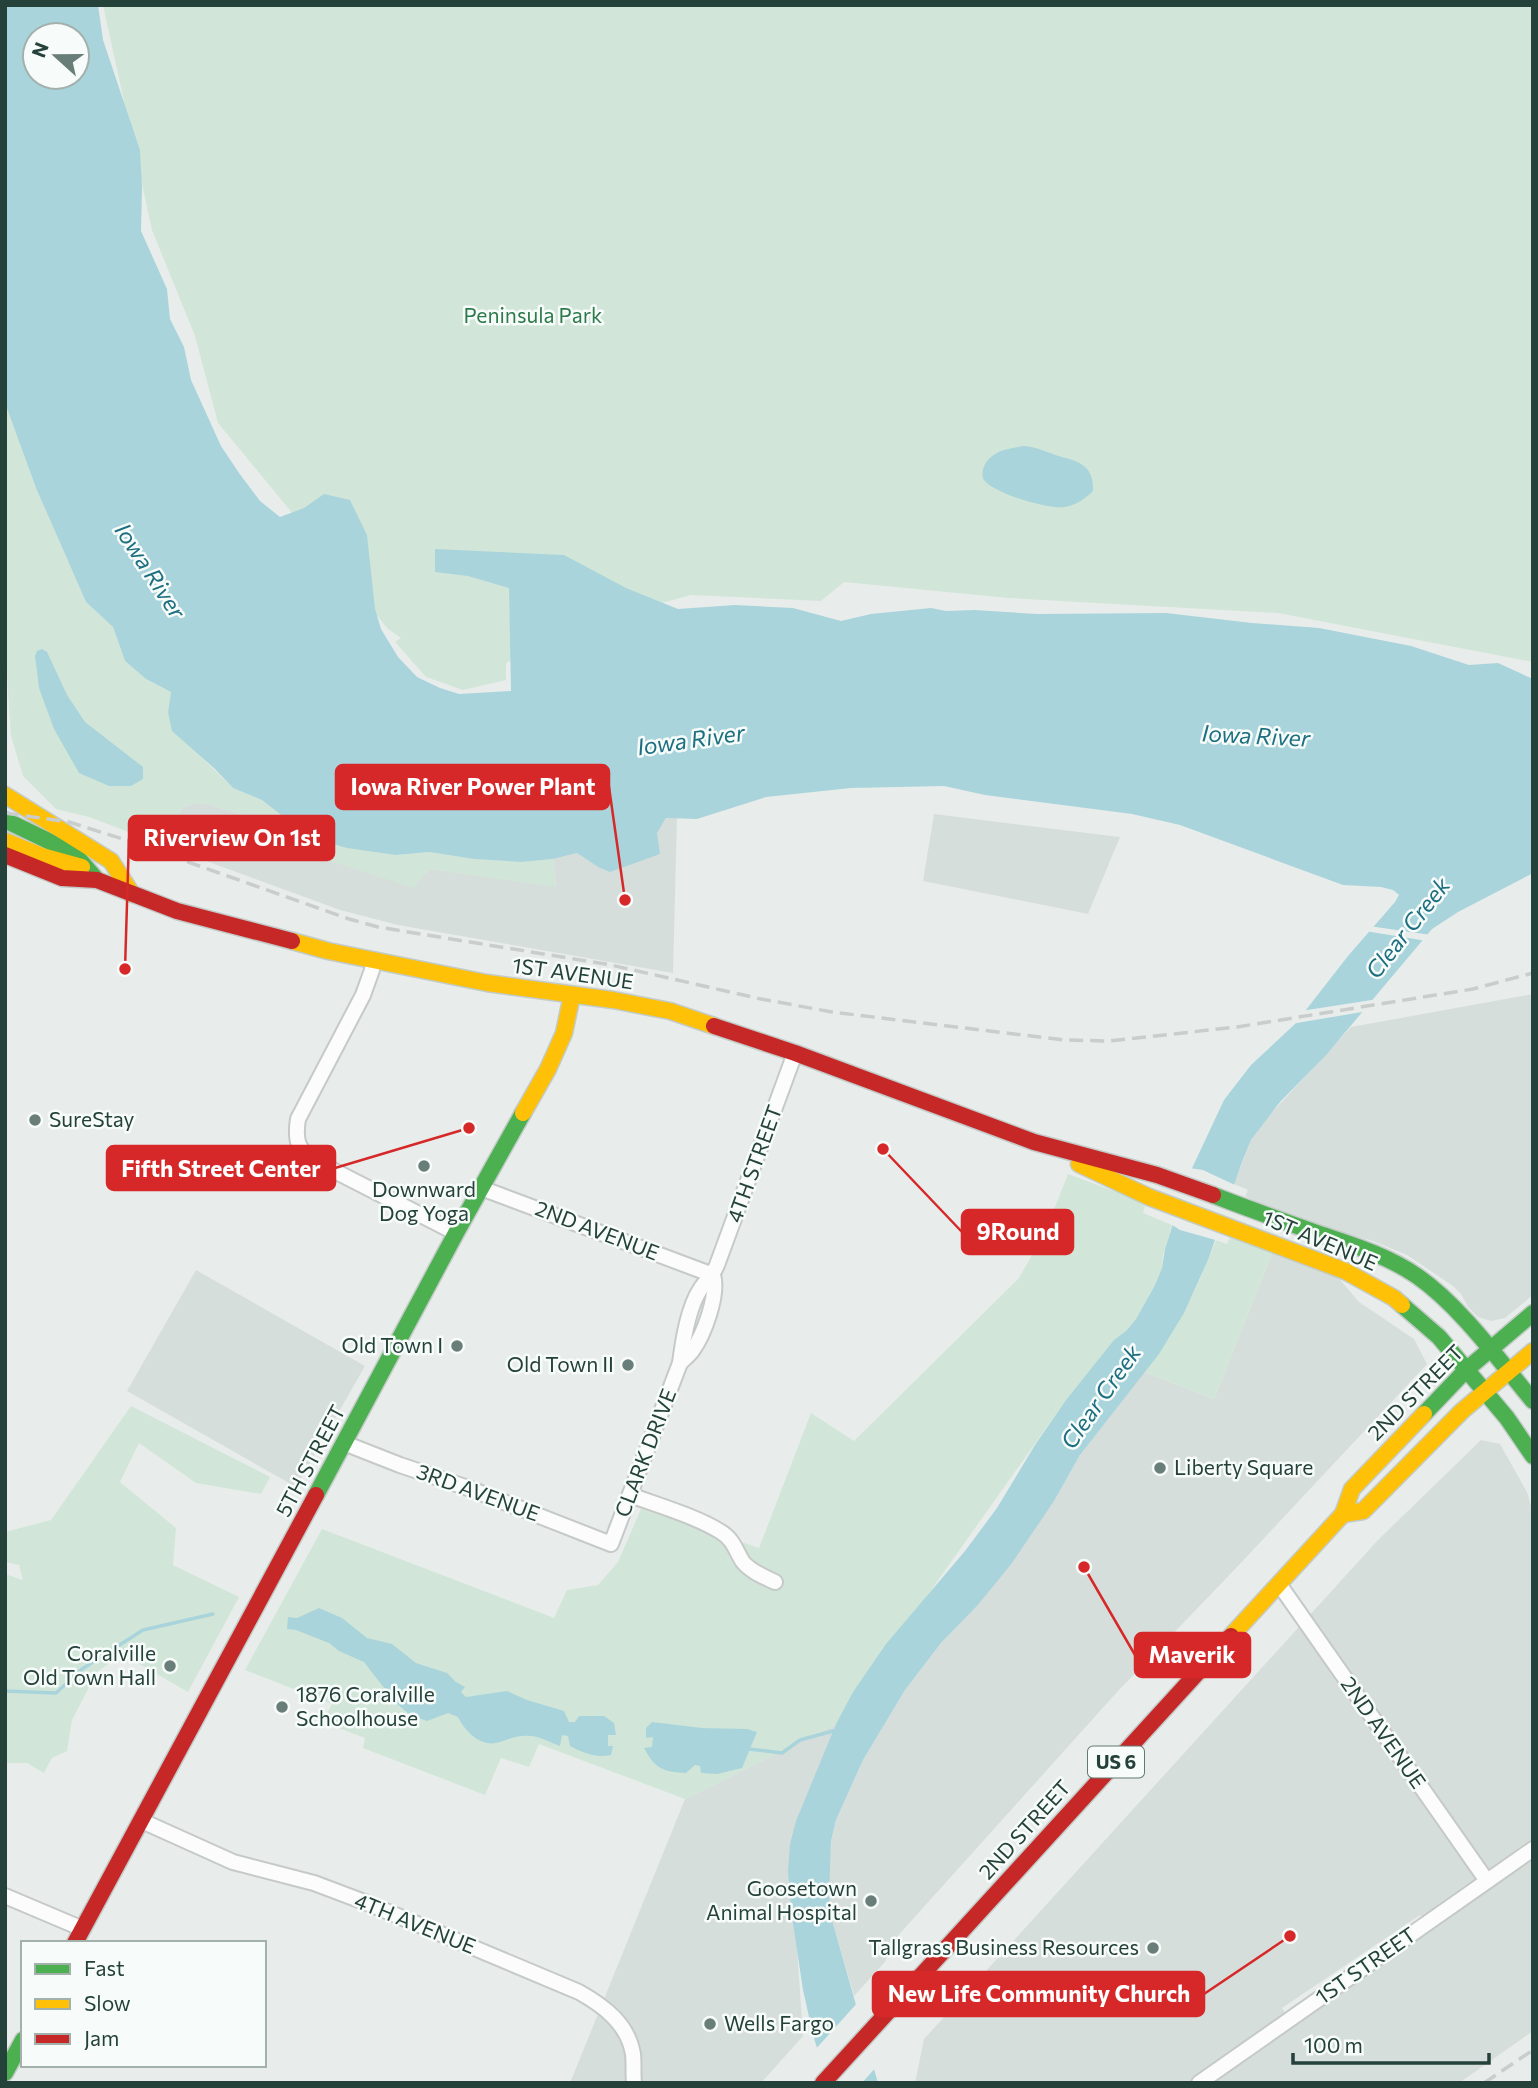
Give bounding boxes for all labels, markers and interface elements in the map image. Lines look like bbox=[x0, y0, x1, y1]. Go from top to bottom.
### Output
north arrow bbox=[21, 21, 91, 91]
text: N bbox=[26, 39, 53, 61]
park label: Peninsula Park bbox=[464, 302, 602, 327]
water label: Iowa River bbox=[110, 517, 193, 624]
water label: Iowa River bbox=[635, 717, 747, 760]
water label: Iowa River bbox=[1201, 718, 1312, 752]
callout: Iowa River Power Plant bbox=[336, 765, 609, 809]
text: Iowa River Power Plant bbox=[351, 772, 596, 800]
callout: Riverview On 1st bbox=[129, 816, 334, 860]
text: Riverview On 1st bbox=[143, 823, 321, 851]
water label: Clear Creek bbox=[1359, 871, 1456, 984]
street label: 1ST AVENUE bbox=[511, 952, 635, 993]
street label: 4TH STREET bbox=[721, 1101, 786, 1226]
place label: SureStay bbox=[49, 1106, 135, 1131]
marker: SureStay bbox=[27, 1112, 43, 1128]
callout: Fifth Street Center bbox=[107, 1146, 335, 1190]
text: Fifth Street Center bbox=[121, 1154, 321, 1182]
marker: Downward Dog Yoga bbox=[416, 1158, 432, 1174]
place label: Downward Dog Yoga bbox=[372, 1176, 476, 1225]
street label: 2ND AVENUE bbox=[532, 1195, 663, 1265]
street label: 1ST AVENUE bbox=[1260, 1204, 1382, 1275]
callout: 9Round bbox=[962, 1210, 1073, 1254]
text: 9Round bbox=[977, 1217, 1059, 1245]
place label: Old Town I bbox=[342, 1332, 443, 1357]
marker: Old Town I bbox=[449, 1338, 465, 1354]
water label: Clear Creek bbox=[1054, 1339, 1147, 1454]
street label: 2ND STREET bbox=[1362, 1339, 1468, 1445]
place label: Old Town II bbox=[507, 1351, 614, 1376]
marker: Old Town II bbox=[620, 1357, 636, 1373]
street label: CLARK DRIVE bbox=[609, 1385, 681, 1520]
street label: 5TH STREET bbox=[270, 1400, 350, 1520]
place label: Liberty Square bbox=[1174, 1454, 1313, 1479]
street label: 3RD AVENUE bbox=[414, 1458, 543, 1525]
marker: Liberty Square bbox=[1152, 1460, 1168, 1476]
callout: Maverik bbox=[1135, 1633, 1250, 1677]
place label: Coralville Old Town Hall bbox=[23, 1640, 156, 1689]
text: Maverik bbox=[1149, 1640, 1235, 1668]
marker: Coralville Old Town Hall bbox=[162, 1658, 178, 1674]
street label: 2ND AVENUE bbox=[1337, 1672, 1432, 1793]
place label: 1876 Coralville Schoolhouse bbox=[296, 1681, 435, 1730]
marker: 1876 Coralville Schoolhouse bbox=[274, 1699, 290, 1715]
road number: US 6 bbox=[1088, 1746, 1144, 1778]
street label: 2ND STREET bbox=[973, 1774, 1075, 1884]
place label: Goosetown Animal Hospital bbox=[706, 1875, 857, 1924]
street label: 4TH AVENUE bbox=[351, 1887, 480, 1958]
marker: Goosetown Animal Hospital bbox=[863, 1893, 879, 1909]
street label: 1ST STREET bbox=[1310, 1921, 1420, 2008]
place label: Tallgrass Business Resources bbox=[868, 1934, 1139, 1959]
marker: Tallgrass Business Resources bbox=[1145, 1940, 1161, 1956]
legend bbox=[21, 1941, 266, 2067]
text: Fast bbox=[84, 1955, 125, 1980]
callout: New Life Community Church bbox=[873, 1972, 1204, 2016]
text: New Life Community Church bbox=[888, 1979, 1190, 2007]
text: Slow bbox=[84, 1990, 131, 2015]
place label: Wells Fargo bbox=[724, 2010, 834, 2035]
marker: Wells Fargo bbox=[702, 2016, 718, 2032]
scale bar bbox=[1293, 2022, 1489, 2066]
text: Jam bbox=[84, 2025, 119, 2050]
text: 100 m bbox=[1304, 2032, 1363, 2057]

